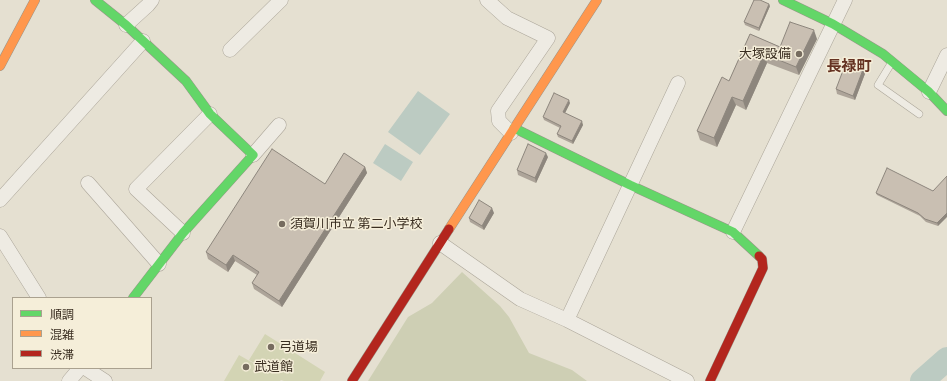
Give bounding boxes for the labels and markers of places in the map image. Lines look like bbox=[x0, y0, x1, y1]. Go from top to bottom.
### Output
place label: 大塚設備 bbox=[739, 46, 791, 62]
marker: 大塚設備 bbox=[794, 49, 804, 59]
place label: 須賀川市立 第二小学校 bbox=[290, 216, 422, 232]
marker: 須賀川市立 第二小学校 bbox=[277, 219, 287, 229]
place label: 弓道場 bbox=[279, 339, 318, 355]
marker: 弓道場 bbox=[266, 342, 276, 352]
place label: 武道館 bbox=[254, 359, 293, 375]
marker: 武道館 bbox=[241, 362, 251, 372]

